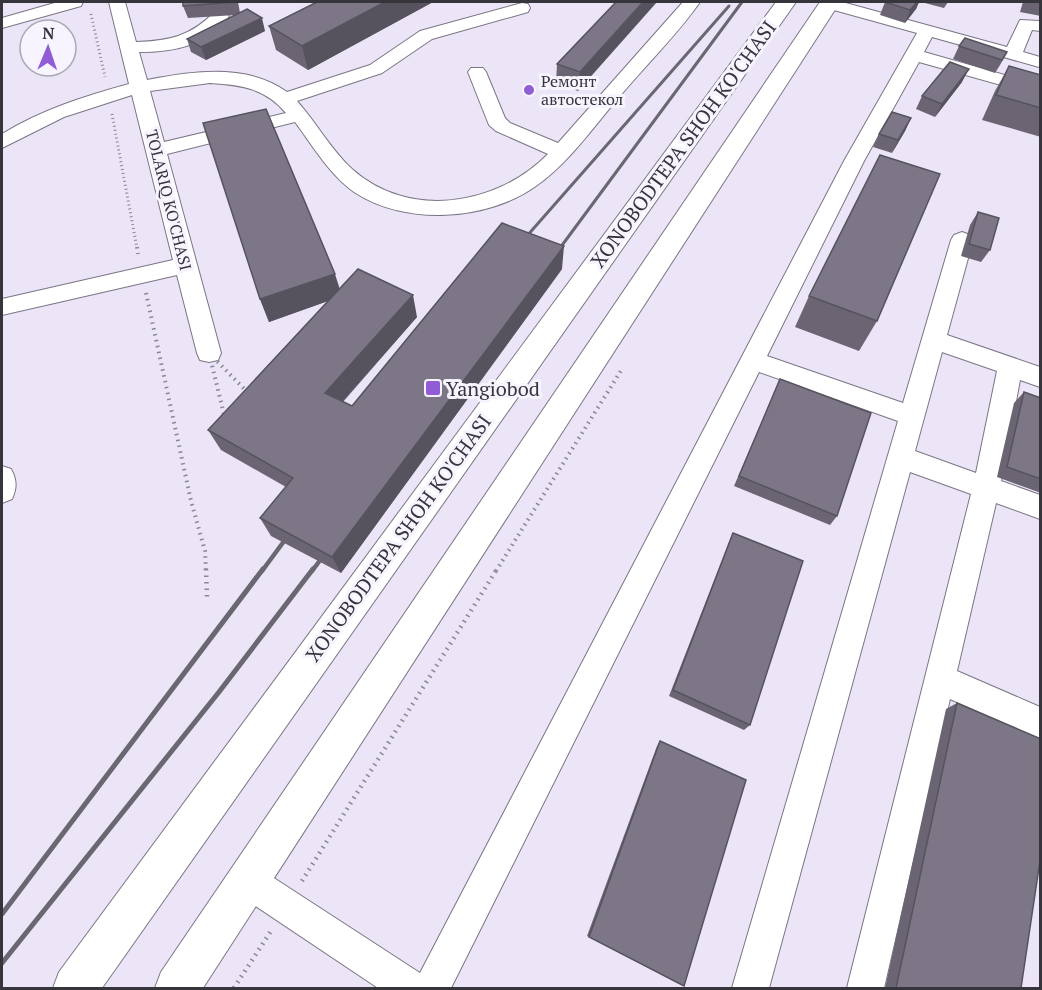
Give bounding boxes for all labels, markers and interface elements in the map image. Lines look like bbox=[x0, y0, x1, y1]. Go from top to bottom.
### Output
street label: XONOBODTEPA SHOH KO'CHASI bbox=[584, 15, 782, 273]
north arrow bbox=[18, 18, 78, 78]
text: N bbox=[42, 22, 55, 44]
place label: Ремонт автостекол bbox=[541, 70, 623, 110]
marker: Ремонт автостекол bbox=[522, 83, 536, 97]
street label: TOLARIQ KO'CHASI bbox=[141, 127, 197, 273]
place label: Yangiobod bbox=[446, 375, 540, 402]
marker: Yangiobod bbox=[424, 379, 442, 397]
street label: XONOBODTEPA SHOH KO'CHASI bbox=[299, 409, 497, 667]

